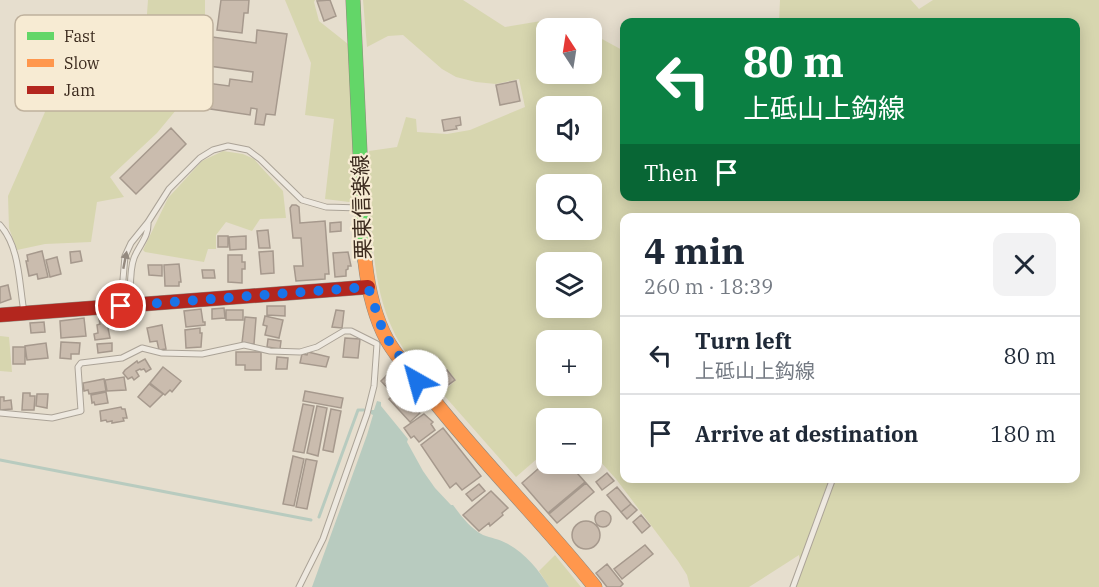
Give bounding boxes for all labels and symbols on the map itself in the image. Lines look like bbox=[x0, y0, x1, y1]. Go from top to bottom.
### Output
legend bbox=[15, 15, 213, 111]
north arrow bbox=[536, 18, 602, 84]
text: Fast bbox=[64, 26, 96, 46]
text: Slow bbox=[64, 53, 100, 73]
text: Jam bbox=[64, 80, 95, 100]
street label: 栗東信楽線 bbox=[345, 154, 377, 260]
one-way arrow bbox=[121, 251, 130, 270]
pin bbox=[95, 280, 146, 331]
position arrow bbox=[385, 349, 449, 413]

